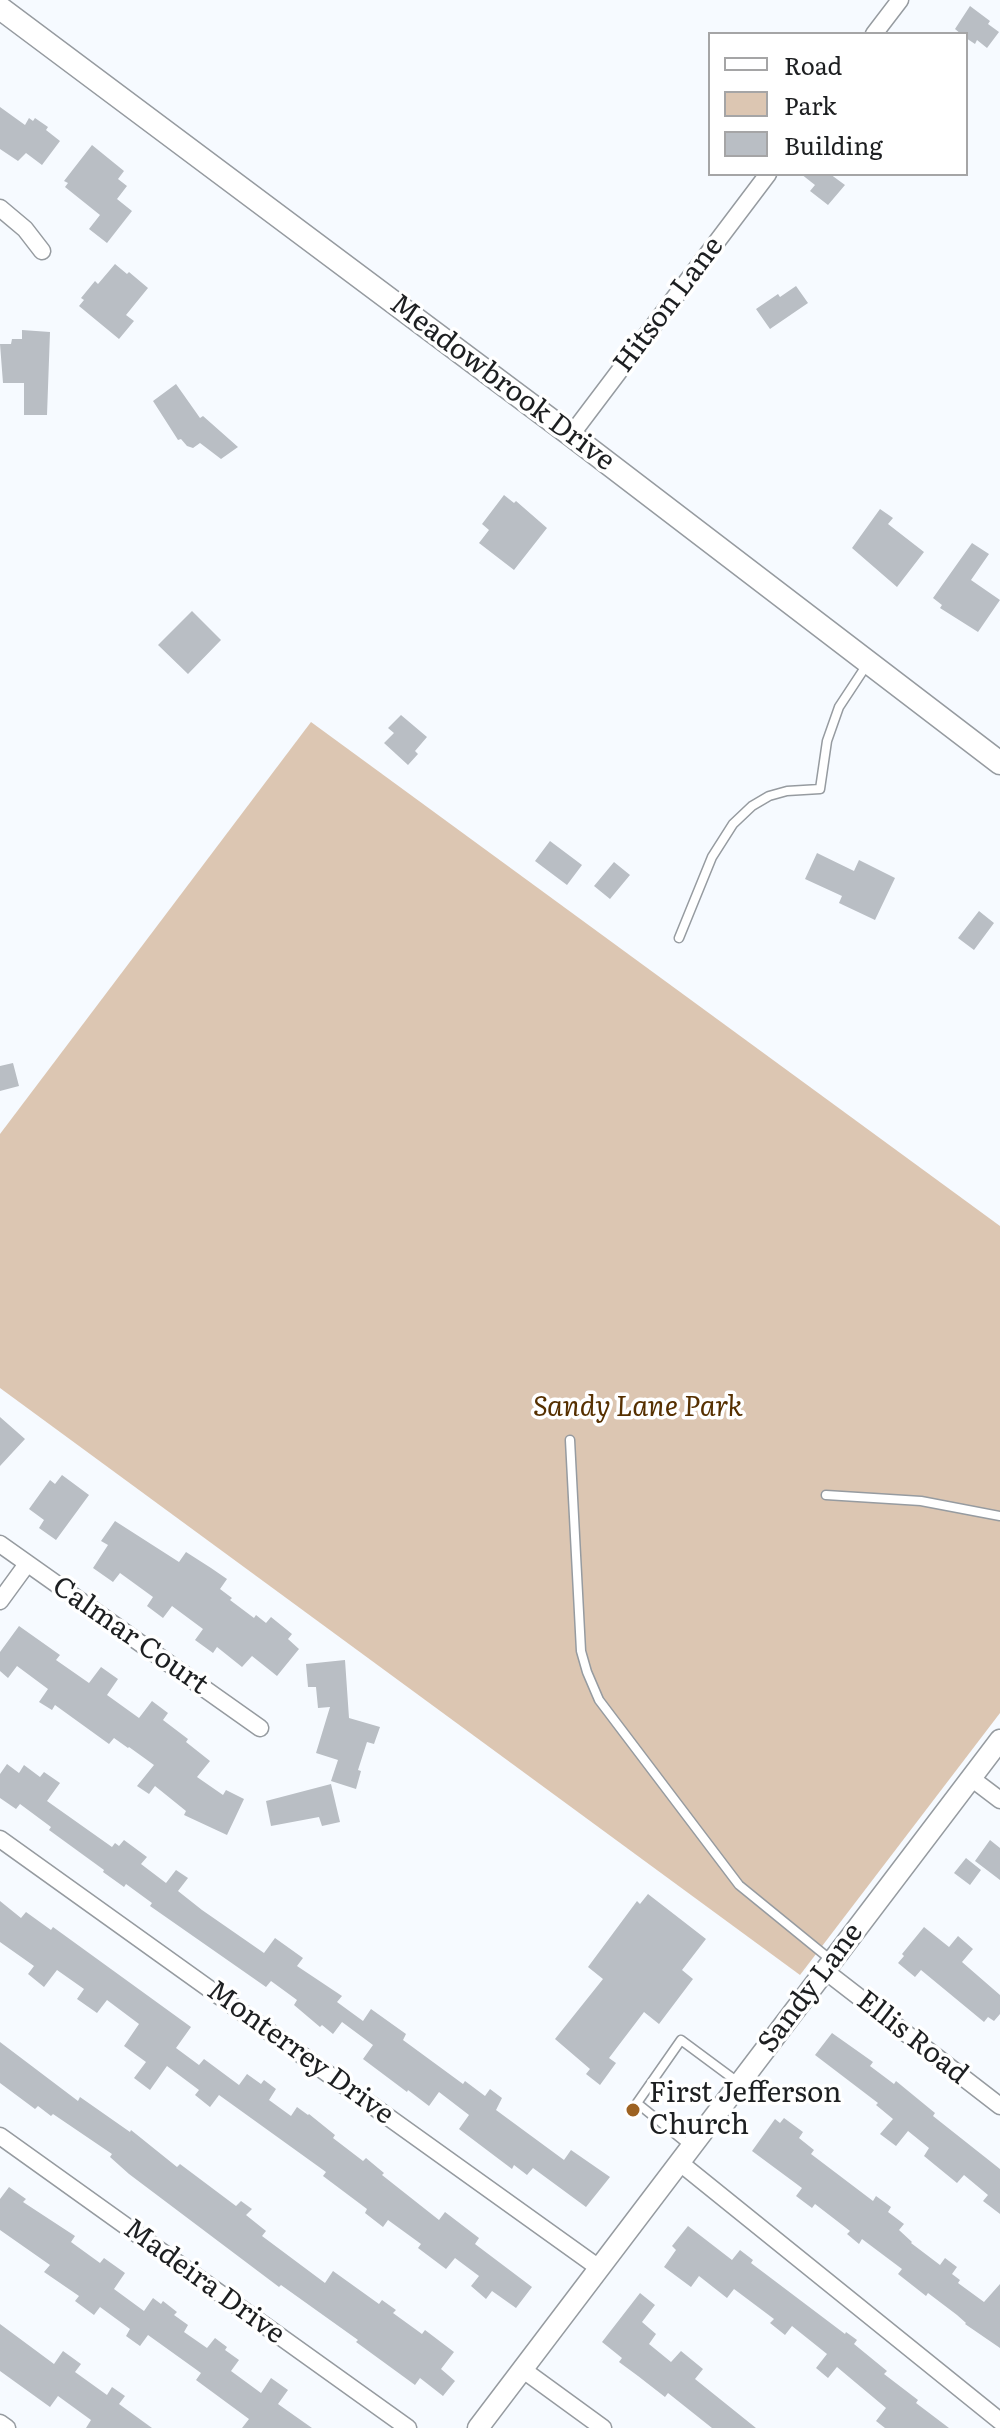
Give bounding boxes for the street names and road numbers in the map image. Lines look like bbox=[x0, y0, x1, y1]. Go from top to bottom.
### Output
street label: Hitson Lane bbox=[607, 231, 731, 379]
street label: Meadowbrook Drive bbox=[383, 288, 621, 478]
street label: Calmar Court bbox=[46, 1570, 214, 1702]
street label: Sandy Lane bbox=[752, 1917, 870, 2059]
street label: Monterrey Drive bbox=[200, 1974, 400, 2132]
street label: Ellis Road bbox=[850, 1984, 974, 2092]
street label: Madeira Drive bbox=[117, 2212, 291, 2352]

